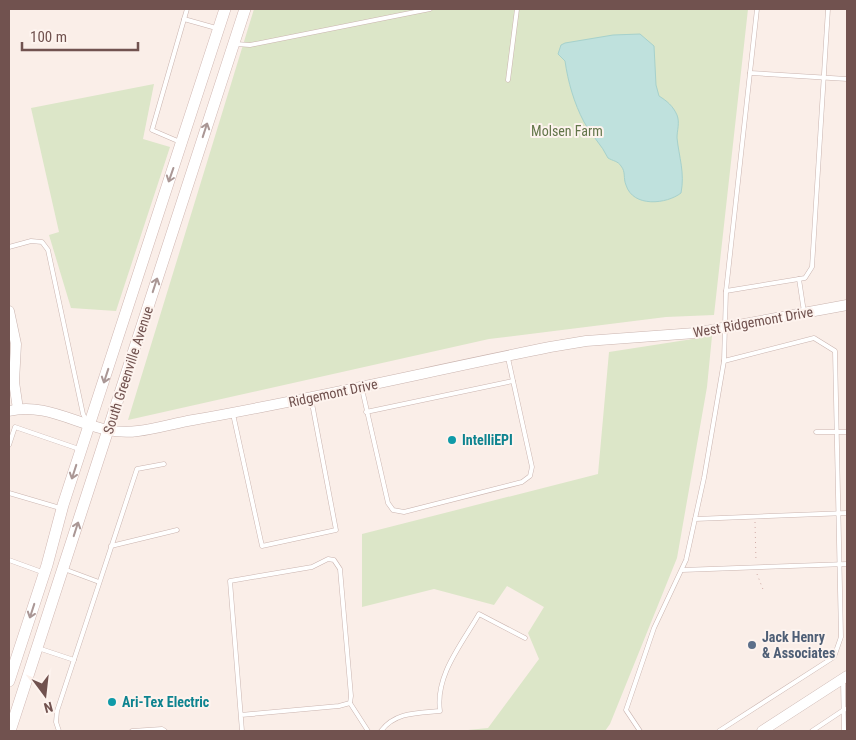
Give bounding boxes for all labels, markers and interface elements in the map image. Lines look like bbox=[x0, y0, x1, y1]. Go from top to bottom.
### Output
scale bar bbox=[22, 20, 139, 52]
text: 100 m bbox=[30, 28, 67, 46]
one-way arrow bbox=[201, 122, 211, 138]
park label: Molsen Farm bbox=[531, 123, 603, 139]
one-way arrow bbox=[166, 167, 175, 182]
one-way arrow bbox=[151, 277, 160, 293]
street label: South Greenville Avenue bbox=[100, 304, 156, 436]
street label: West Ridgemont Drive bbox=[692, 304, 815, 340]
one-way arrow bbox=[100, 368, 110, 384]
street label: Ridgemont Drive bbox=[287, 376, 379, 410]
place label: IntelliEPI bbox=[462, 432, 513, 448]
marker: IntelliEPI bbox=[446, 434, 458, 446]
one-way arrow bbox=[69, 464, 78, 480]
one-way arrow bbox=[72, 522, 81, 537]
one-way arrow bbox=[26, 603, 36, 619]
place label: Jack Henry & Associates bbox=[762, 629, 835, 661]
marker: Jack Henry & Associates bbox=[746, 639, 758, 651]
north arrow bbox=[20, 670, 70, 720]
place label: Ari-Tex Electric bbox=[122, 694, 210, 710]
marker: Ari-Tex Electric bbox=[106, 696, 118, 708]
text: N bbox=[42, 699, 55, 716]

